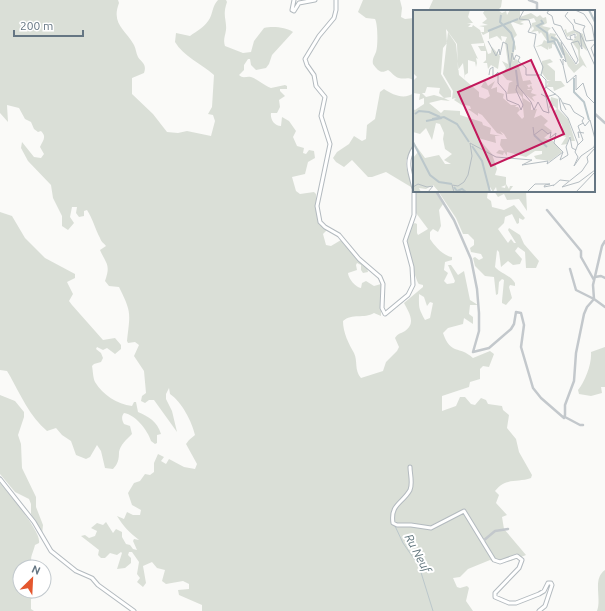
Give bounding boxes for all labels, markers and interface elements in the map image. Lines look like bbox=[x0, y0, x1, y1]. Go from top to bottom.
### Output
inset map bbox=[413, 10, 595, 192]
scale bar bbox=[14, 12, 83, 38]
text: 200 m bbox=[20, 19, 53, 32]
water label: Ru Neuf bbox=[402, 531, 434, 576]
north arrow bbox=[12, 559, 52, 599]
text: N bbox=[30, 563, 42, 577]

